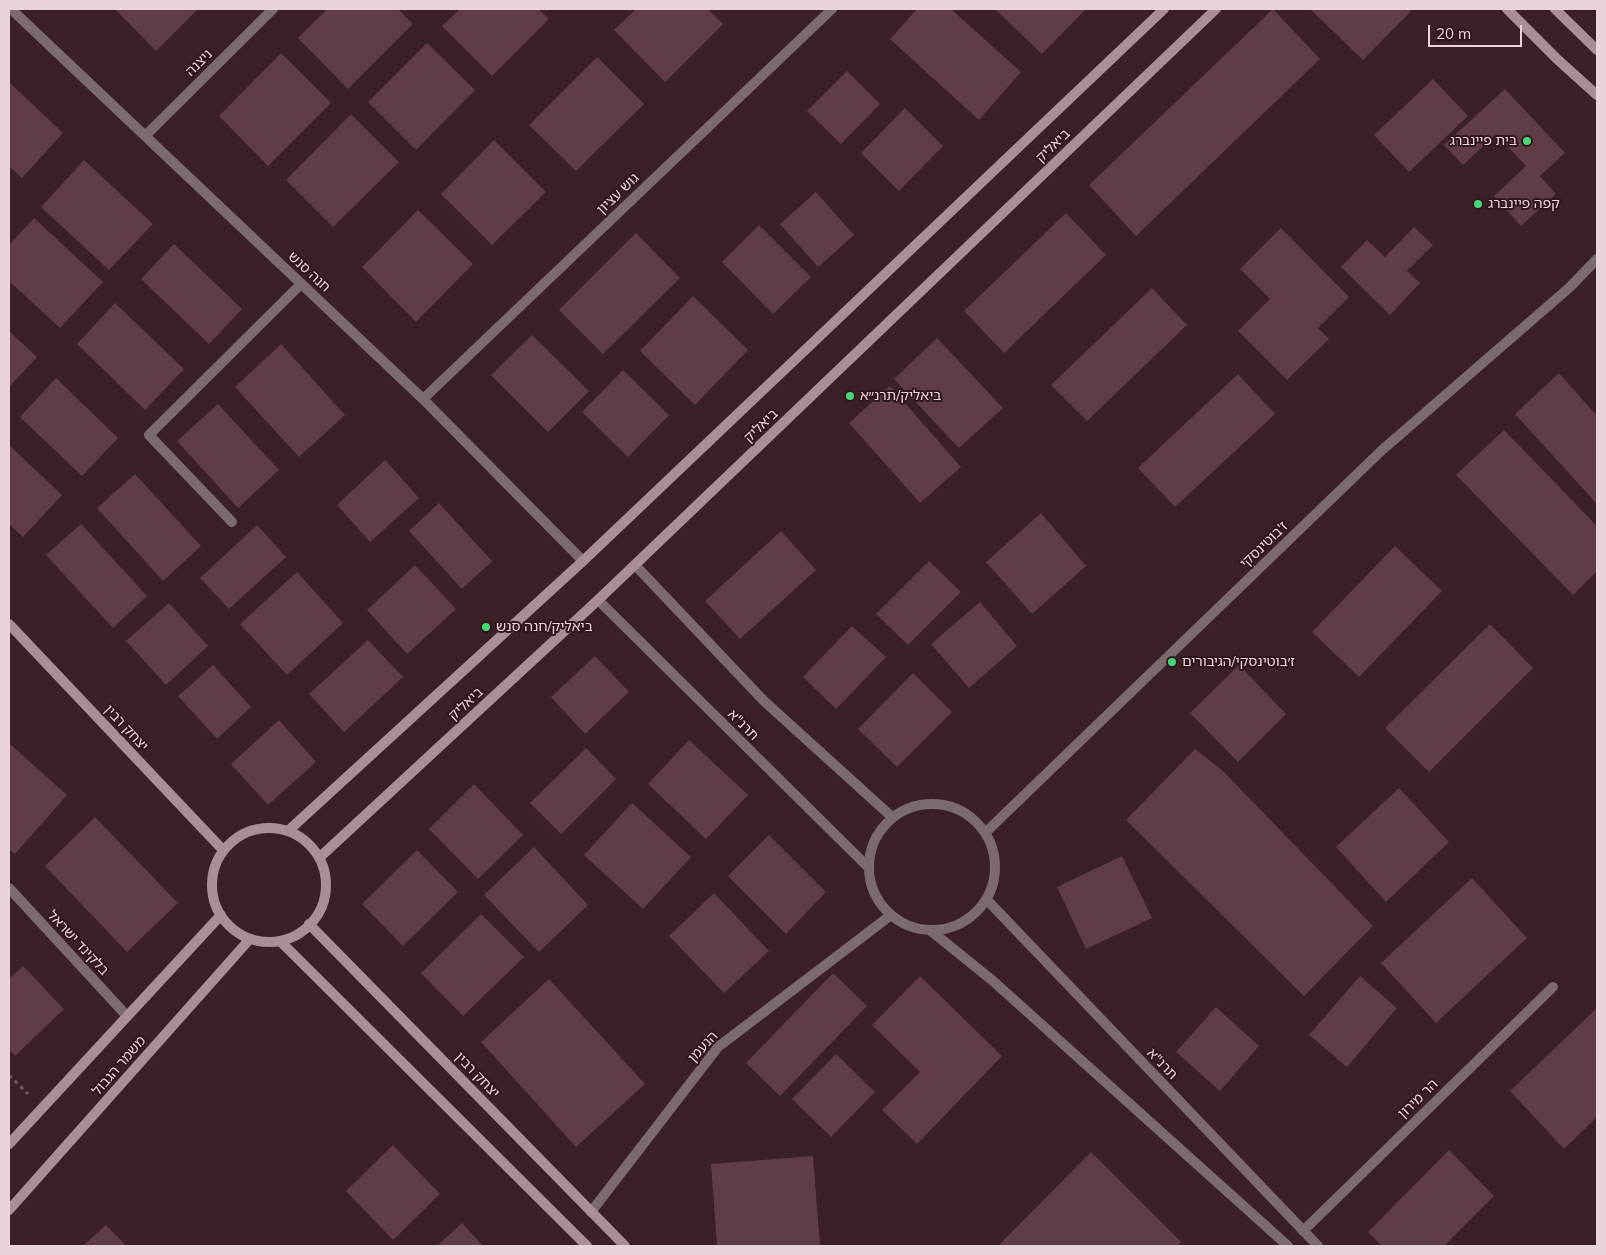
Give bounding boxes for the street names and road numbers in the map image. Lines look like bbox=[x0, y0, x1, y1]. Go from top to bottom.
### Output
street label: ניצנה bbox=[182, 46, 216, 80]
street label: ביאליק bbox=[1032, 126, 1074, 166]
street label: גוש עציון bbox=[593, 170, 643, 218]
street label: חנה סנש bbox=[284, 248, 334, 296]
street label: ביאליק bbox=[740, 406, 782, 446]
street label: ז'בוטינסקי bbox=[1237, 518, 1291, 572]
street label: ביאליק bbox=[445, 684, 487, 724]
street label: יצחק רבין bbox=[100, 701, 152, 755]
street label: תרנ"א bbox=[724, 706, 762, 744]
street label: בלקינד ישראל bbox=[44, 907, 112, 979]
street label: הנעמן bbox=[685, 1028, 721, 1066]
street label: משמר הגבול bbox=[89, 1033, 149, 1099]
street label: תרנ"א bbox=[1143, 1045, 1181, 1083]
street label: יצחק רבין bbox=[451, 1049, 503, 1101]
street label: הר מירון bbox=[1395, 1076, 1441, 1122]

